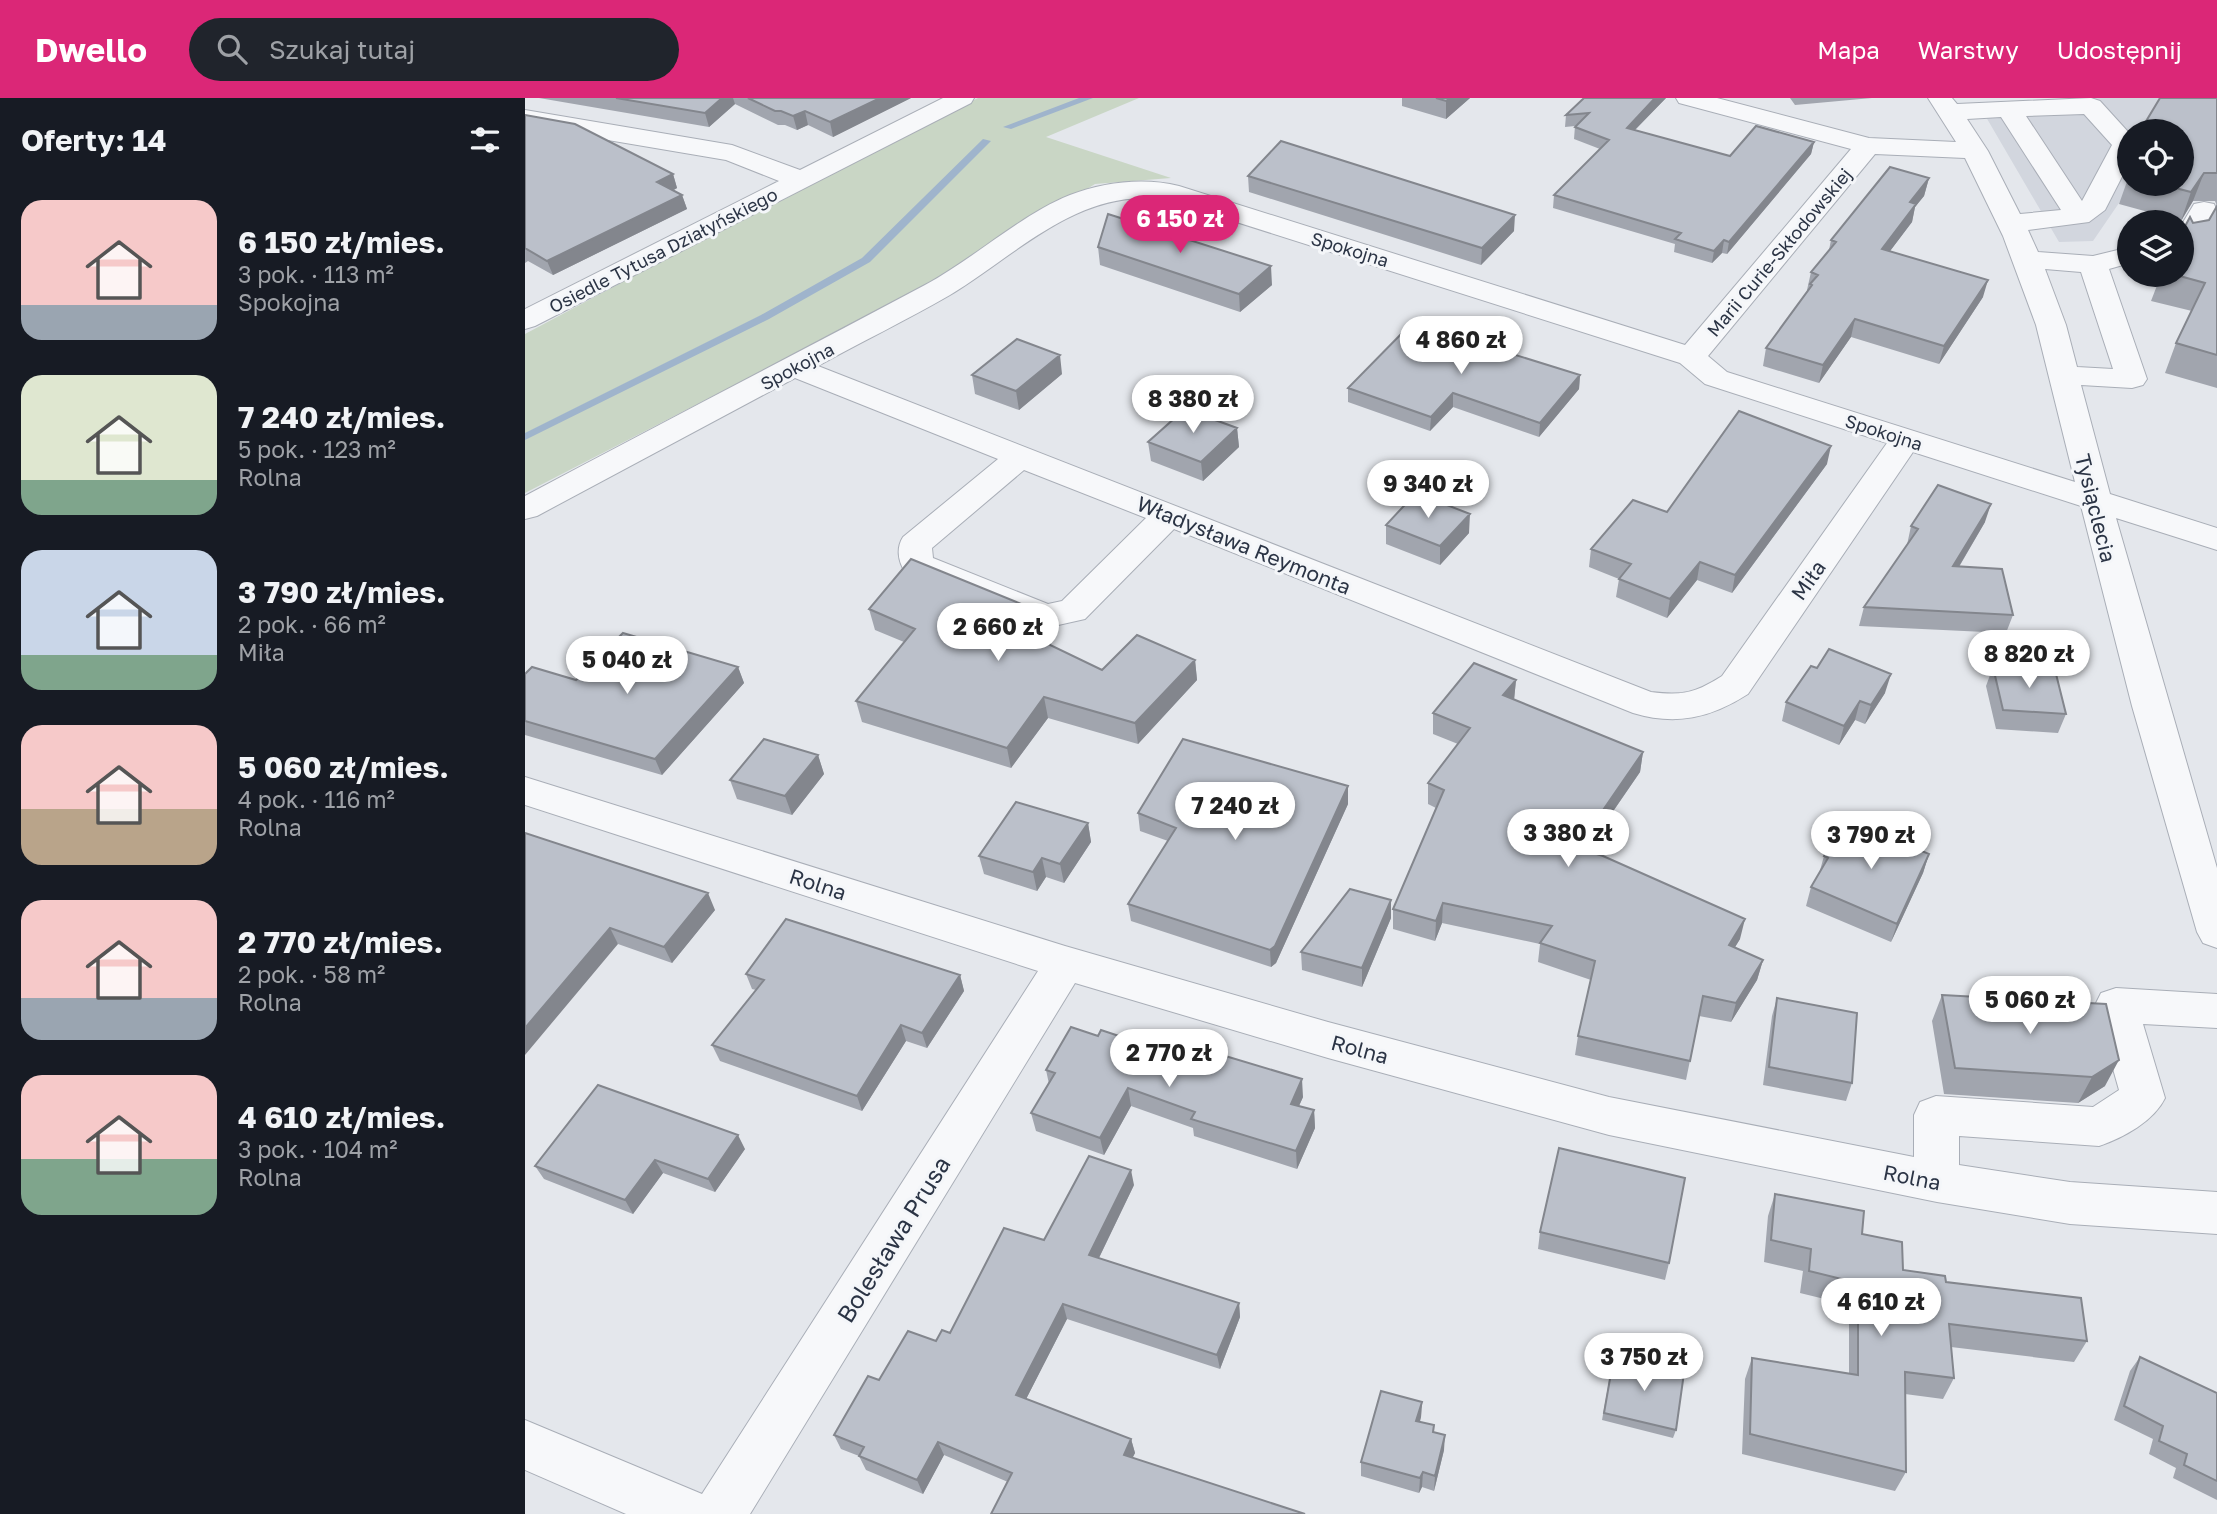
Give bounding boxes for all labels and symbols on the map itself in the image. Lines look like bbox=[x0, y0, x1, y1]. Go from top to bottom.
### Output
street label: Marii Curie-Skłodowskiej bbox=[1702, 163, 1856, 341]
street label: Osiedle Tytusa Działyńskiego bbox=[545, 183, 781, 317]
pin: 6 150 zł bbox=[1108, 195, 1252, 255]
street label: Spokojna bbox=[1308, 227, 1392, 271]
pin: 4 860 zł bbox=[1389, 316, 1533, 376]
street label: Spokojna bbox=[756, 337, 838, 395]
pin: 8 380 zł bbox=[1121, 376, 1265, 435]
street label: Spokojna bbox=[1843, 409, 1925, 455]
street label: Tysiąclecia bbox=[2070, 451, 2122, 565]
pin: 9 340 zł bbox=[1356, 460, 1500, 520]
street label: Władysława Reymonta bbox=[1133, 490, 1355, 600]
street label: Miła bbox=[1785, 555, 1831, 605]
pin: 2 660 zł bbox=[926, 603, 1070, 663]
pin: 8 820 zł bbox=[1957, 630, 2101, 690]
pin: 5 040 zł bbox=[555, 636, 699, 696]
pin: 7 240 zł bbox=[1163, 782, 1307, 842]
pin: 3 380 zł bbox=[1496, 810, 1640, 869]
pin: 3 790 zł bbox=[1799, 812, 1943, 871]
street label: Rolna bbox=[786, 863, 850, 905]
pin: 5 060 zł bbox=[1958, 976, 2102, 1036]
street label: Rolna bbox=[1329, 1029, 1391, 1069]
pin: 2 770 zł bbox=[1097, 1030, 1241, 1089]
street label: Bolesława Prusa bbox=[830, 1151, 956, 1327]
street label: Rolna bbox=[1881, 1159, 1943, 1195]
pin: 4 610 zł bbox=[1809, 1278, 1953, 1338]
pin: 3 750 zł bbox=[1572, 1334, 1716, 1393]

